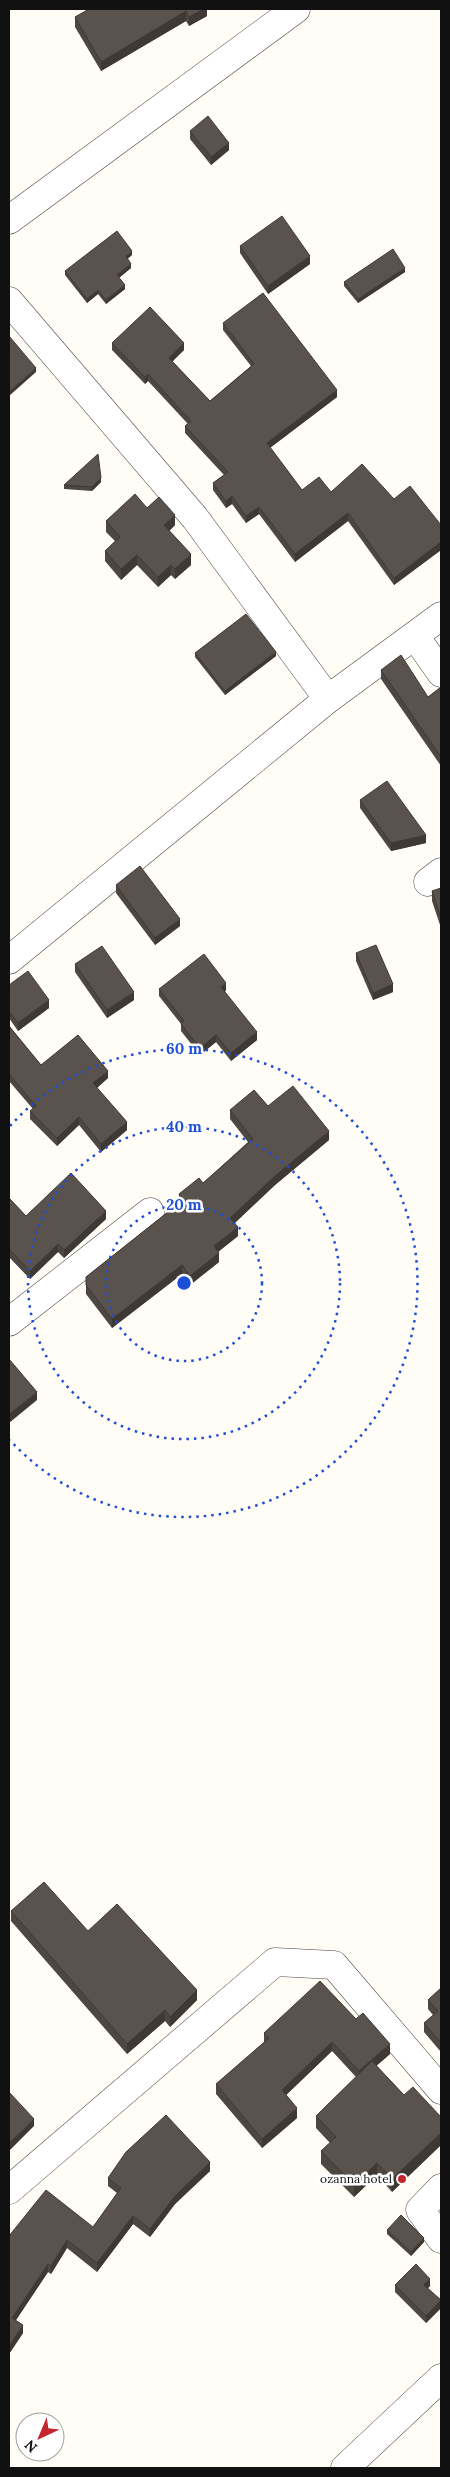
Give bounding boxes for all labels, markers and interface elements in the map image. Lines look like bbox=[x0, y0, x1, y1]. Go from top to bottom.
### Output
text: 60 m bbox=[166, 1039, 202, 1058]
text: 40 m bbox=[166, 1117, 202, 1136]
text: 20 m bbox=[166, 1195, 202, 1214]
centre of rings bbox=[175, 1274, 193, 1292]
place label: ozanna hotel bbox=[320, 2171, 392, 2186]
marker: ozanna hotel bbox=[396, 2173, 408, 2185]
north arrow bbox=[15, 2412, 65, 2462]
text: N bbox=[21, 2436, 41, 2457]

